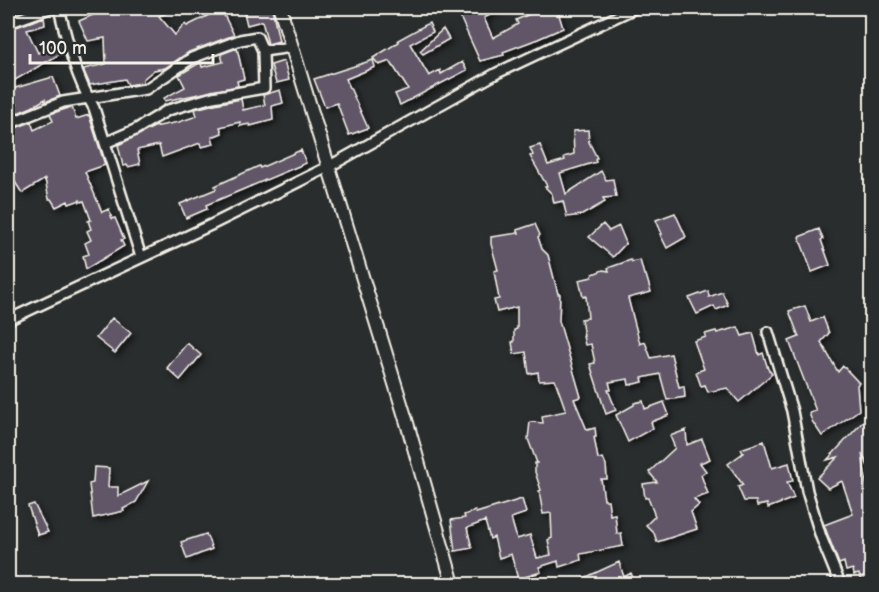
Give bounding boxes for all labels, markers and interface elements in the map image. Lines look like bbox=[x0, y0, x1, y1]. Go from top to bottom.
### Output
scale bar bbox=[30, 27, 213, 65]
text: 100 m bbox=[39, 38, 87, 59]

